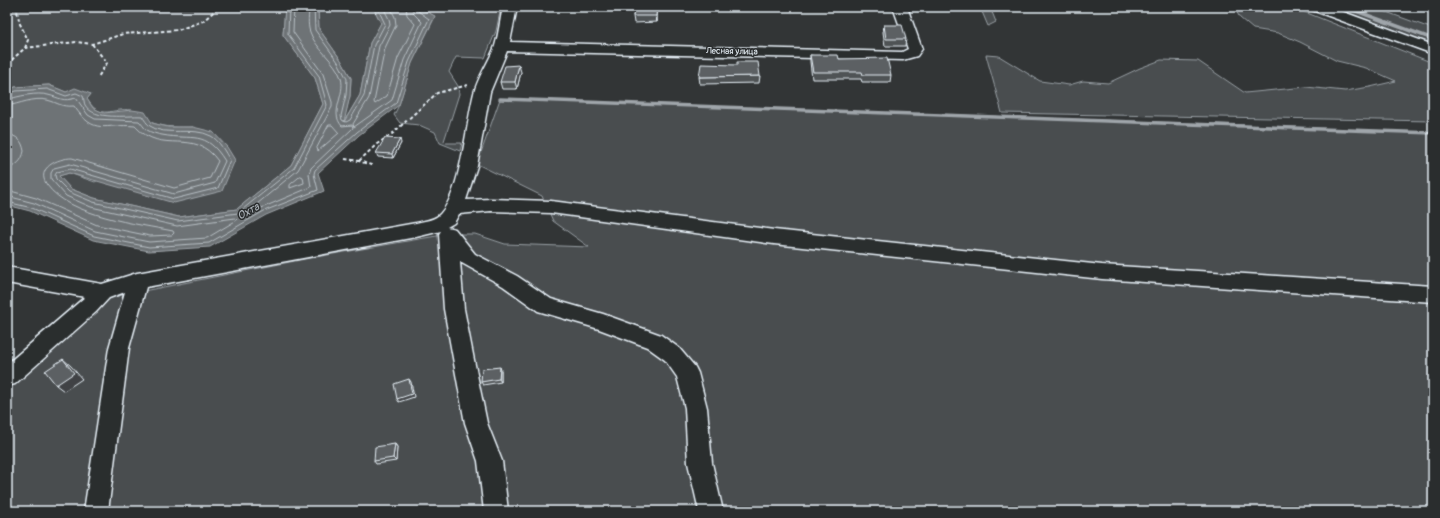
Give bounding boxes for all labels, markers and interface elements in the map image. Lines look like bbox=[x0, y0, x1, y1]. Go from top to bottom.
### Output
street label: Лесная улица bbox=[705, 46, 758, 57]
water label: Охта bbox=[235, 200, 262, 223]

